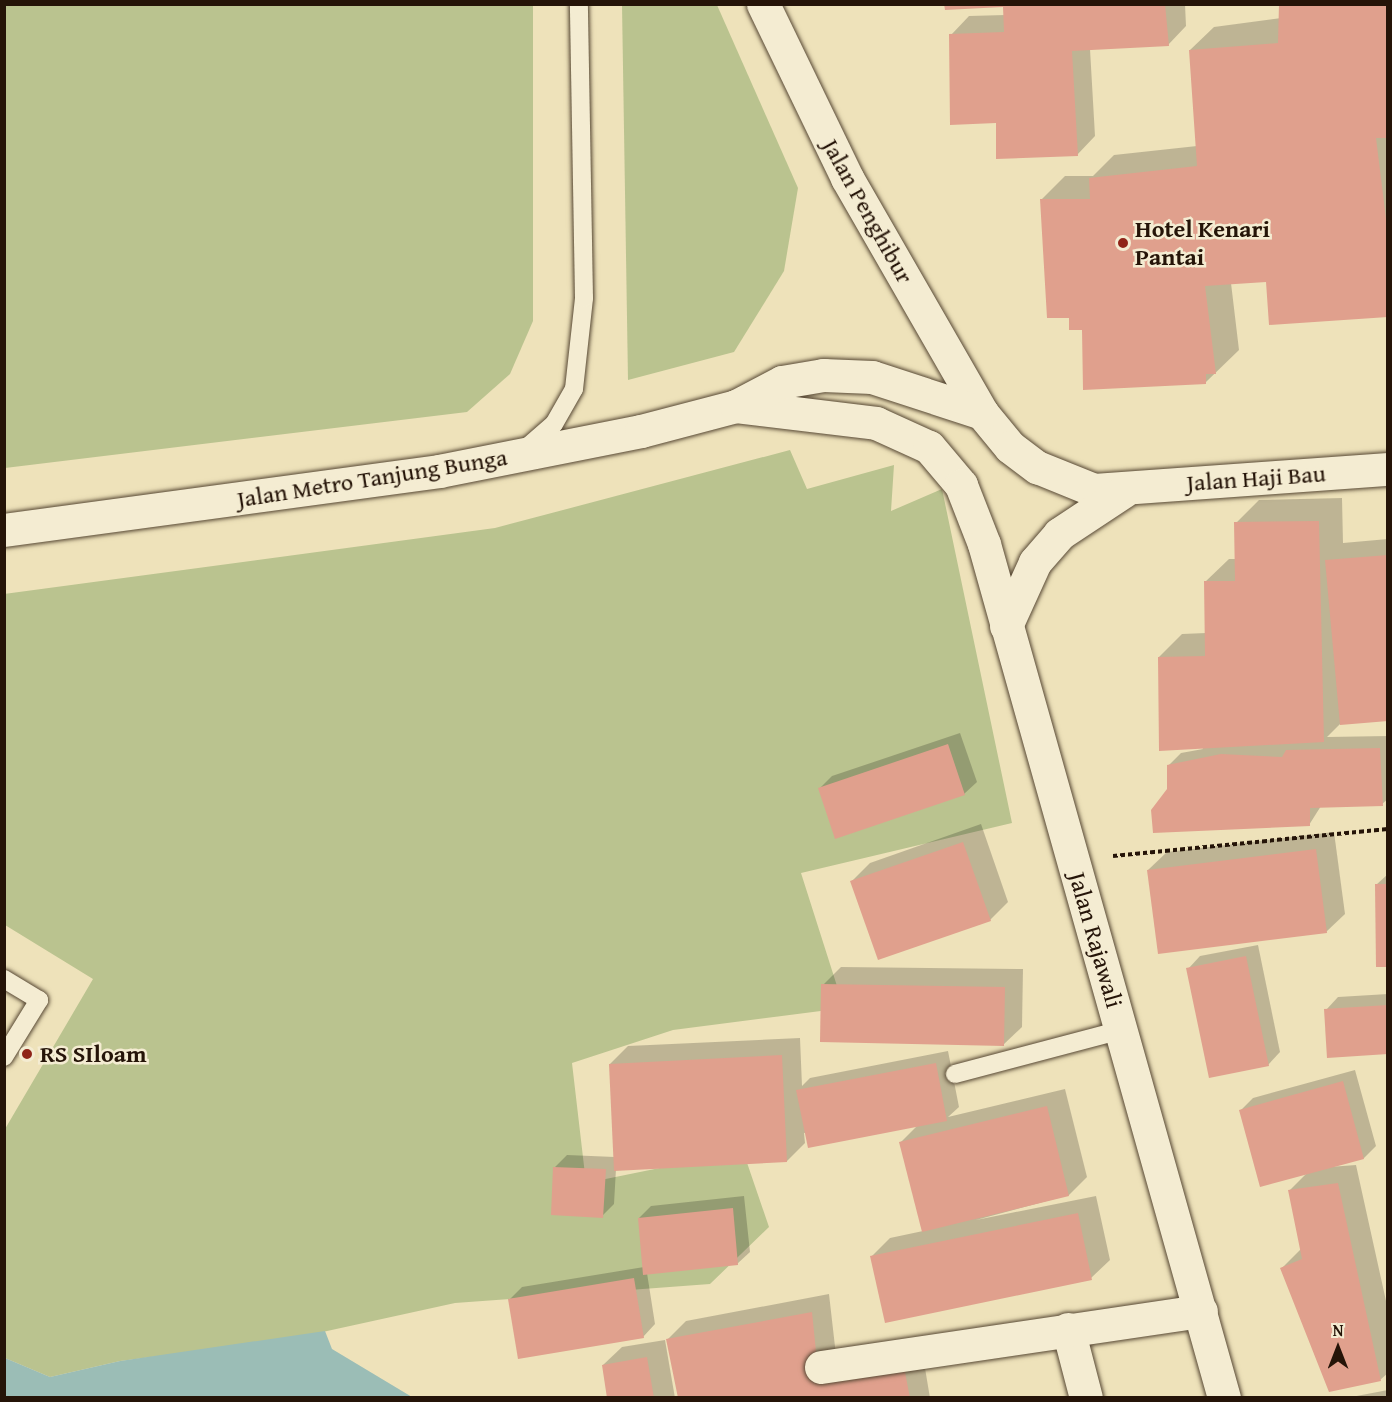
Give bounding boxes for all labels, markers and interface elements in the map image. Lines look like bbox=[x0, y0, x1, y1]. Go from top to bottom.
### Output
street label: Jalan Penghibur bbox=[816, 134, 920, 288]
place label: Hotel Kenari Pantai bbox=[1135, 215, 1270, 271]
marker: Hotel Kenari Pantai bbox=[1116, 236, 1130, 250]
street label: Jalan Metro Tanjung Bunga bbox=[235, 442, 509, 514]
street label: Jalan Haji Bau bbox=[1185, 459, 1327, 497]
street label: Jalan Rajawali bbox=[1063, 869, 1129, 1011]
place label: RS SIloam bbox=[40, 1040, 147, 1068]
marker: RS SIloam bbox=[18, 1045, 36, 1063]
north arrow bbox=[1308, 1318, 1368, 1378]
text: N bbox=[1333, 1318, 1343, 1342]

